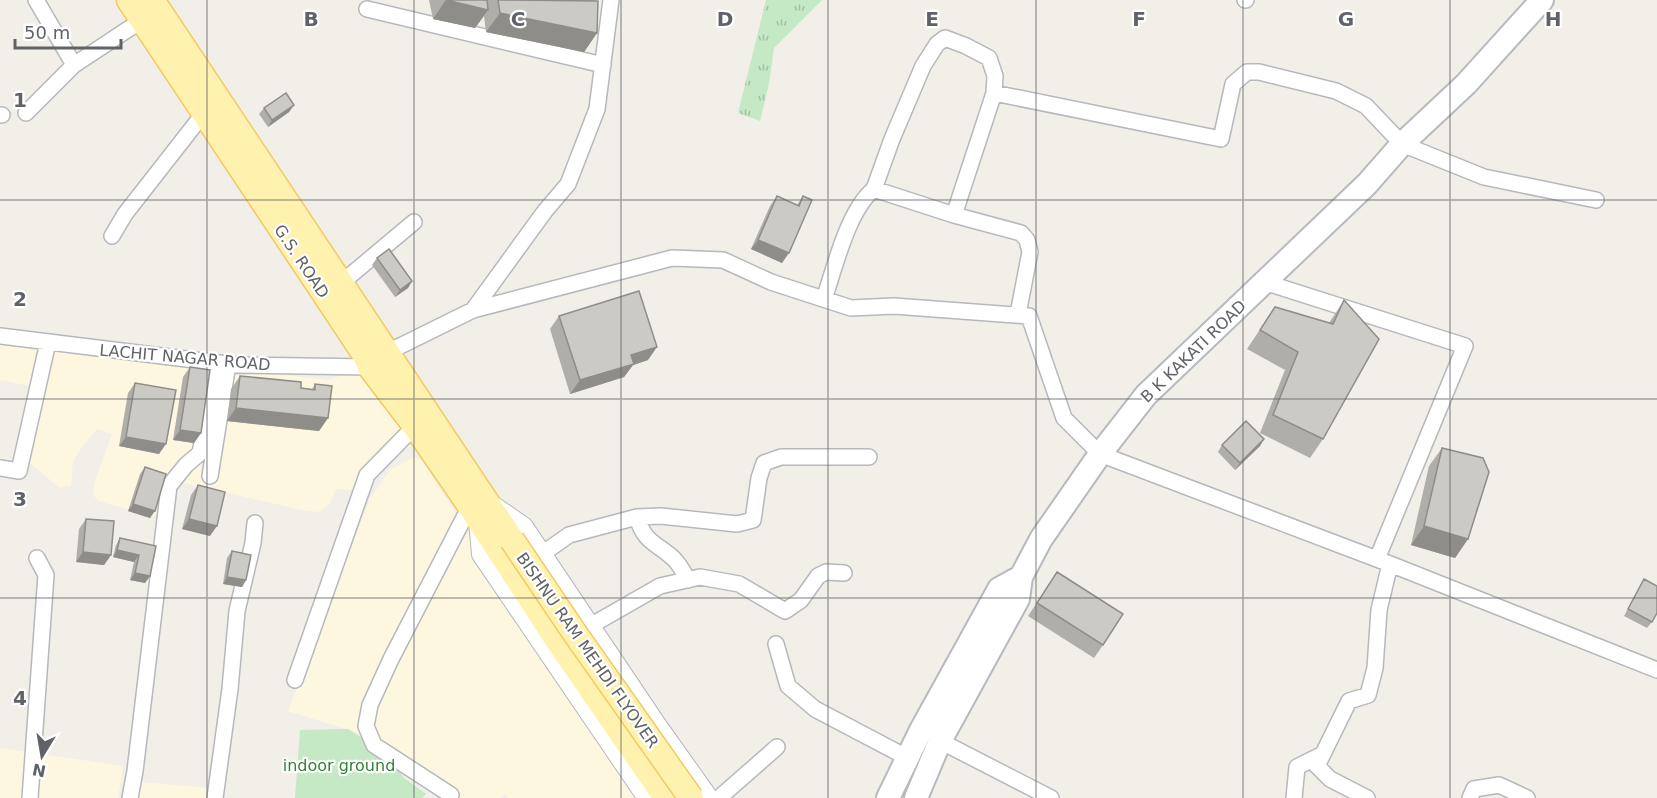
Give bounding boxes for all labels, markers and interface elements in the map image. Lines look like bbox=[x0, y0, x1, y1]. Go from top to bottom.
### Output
text: B bbox=[303, 7, 319, 31]
text: C bbox=[511, 7, 525, 31]
text: D bbox=[717, 7, 733, 31]
text: E bbox=[925, 7, 939, 31]
text: F bbox=[1132, 7, 1146, 31]
text: G bbox=[1338, 7, 1354, 31]
text: H bbox=[1545, 7, 1561, 31]
scale bar bbox=[15, 12, 122, 50]
text: 50 m bbox=[24, 22, 70, 43]
text: 1 bbox=[13, 88, 27, 112]
street label: G.S. ROAD bbox=[270, 221, 333, 302]
text: 2 bbox=[13, 287, 27, 311]
street label: B K KAKATI ROAD bbox=[1137, 296, 1250, 406]
street label: LACHIT NAGAR ROAD bbox=[99, 341, 271, 374]
text: 3 bbox=[13, 487, 27, 511]
street label: BISHNU RAM MEHDI FLYOVER bbox=[513, 549, 663, 752]
text: 4 bbox=[13, 686, 27, 710]
north arrow bbox=[12, 726, 72, 786]
park label: indoor ground bbox=[283, 756, 395, 775]
text: N bbox=[31, 760, 48, 781]

